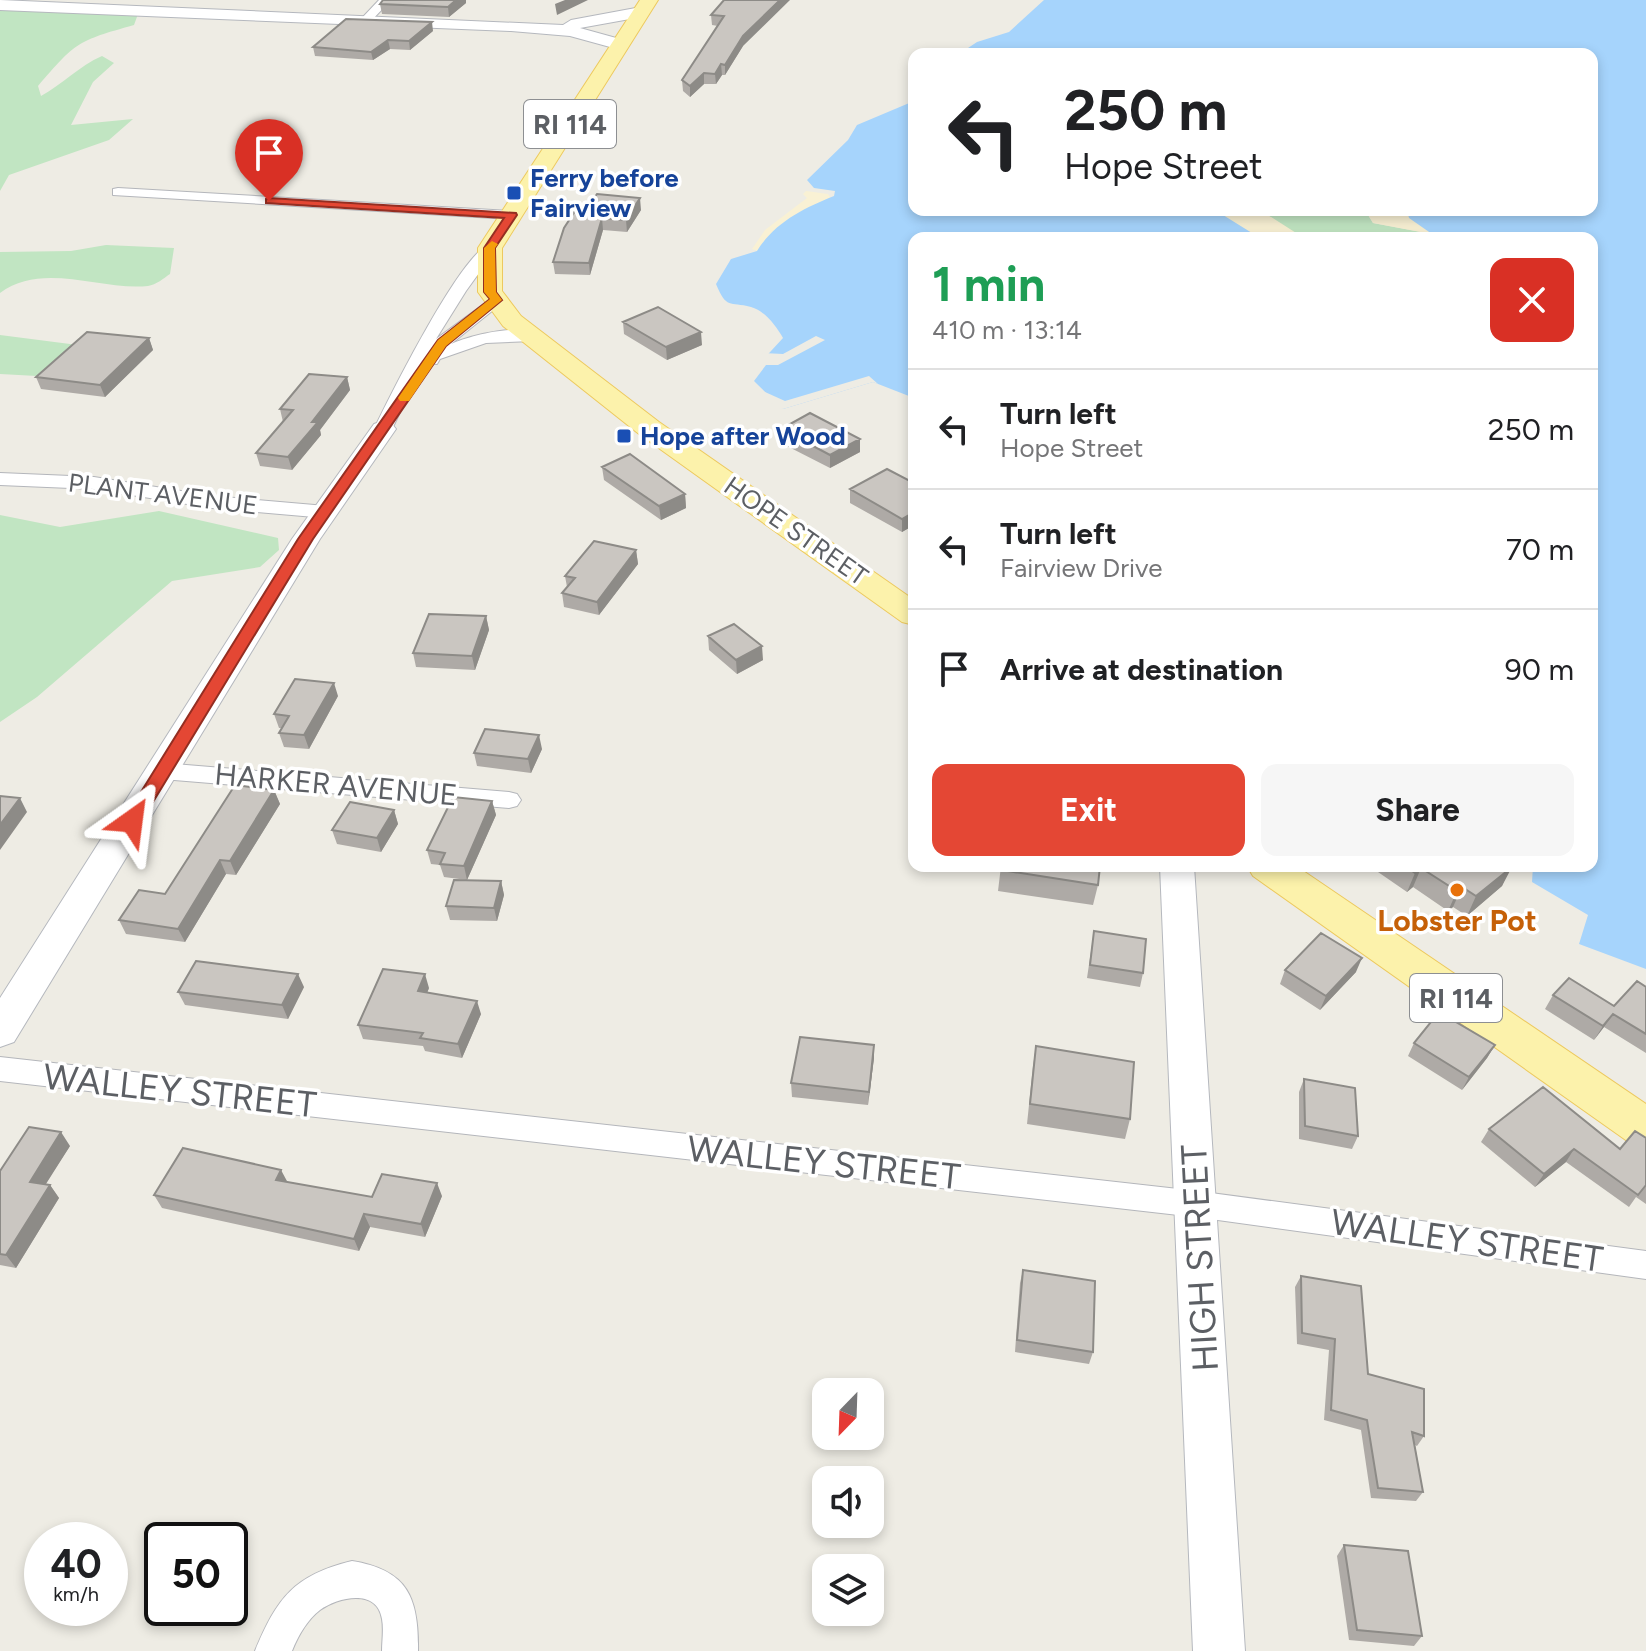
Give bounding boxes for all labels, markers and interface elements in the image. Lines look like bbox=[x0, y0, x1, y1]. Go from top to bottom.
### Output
text: 250 m bbox=[1064, 77, 1227, 144]
icon: left bbox=[932, 80, 1036, 184]
road number: RI 114 bbox=[524, 100, 616, 148]
pin bbox=[235, 119, 303, 201]
icon: arrive bbox=[247, 131, 291, 175]
text: Hope Street bbox=[1064, 145, 1263, 188]
place label: Ferry before Fairview bbox=[530, 162, 679, 224]
marker: Ferry before Fairview bbox=[505, 184, 523, 202]
text: 1 min bbox=[932, 255, 1045, 313]
button: close bbox=[1490, 258, 1574, 342]
text: 410 m · 13:14 bbox=[932, 314, 1082, 346]
text: Turn left bbox=[1000, 395, 1117, 432]
icon: left bbox=[932, 407, 976, 451]
text: 250 m bbox=[1488, 411, 1574, 448]
place label: Hope after Wood bbox=[640, 420, 846, 452]
marker: Hope after Wood bbox=[615, 427, 633, 445]
text: Hope Street bbox=[1000, 432, 1143, 464]
street label: PLANT AVENUE bbox=[66, 466, 260, 522]
street label: HOPE STREET bbox=[718, 470, 875, 593]
text: Turn left bbox=[1000, 515, 1117, 552]
icon: left bbox=[932, 527, 976, 571]
text: 70 m bbox=[1506, 531, 1574, 568]
text: Fairview Drive bbox=[1000, 552, 1162, 584]
icon: arrive bbox=[932, 647, 976, 691]
text: Arrive at destination bbox=[1000, 651, 1283, 688]
text: 90 m bbox=[1505, 651, 1574, 688]
street label: HARKER AVENUE bbox=[213, 755, 459, 814]
button: Exit bbox=[932, 764, 1245, 856]
button: Share bbox=[1261, 764, 1574, 856]
position arrow bbox=[90, 779, 174, 863]
marker: Lobster Pot bbox=[1448, 881, 1466, 899]
place label: Lobster Pot bbox=[1377, 902, 1537, 939]
road number: RI 114 bbox=[1410, 974, 1502, 1022]
street label: WALLEY STREET bbox=[41, 1055, 319, 1126]
street label: WALLEY STREET bbox=[685, 1127, 963, 1198]
street label: HIGH STREET bbox=[1172, 1143, 1227, 1372]
street label: WALLEY STREET bbox=[1328, 1200, 1606, 1281]
north arrow bbox=[812, 1378, 884, 1450]
map controls bbox=[812, 1378, 884, 1626]
button: sound bbox=[812, 1466, 884, 1538]
speed limit sign: 50 bbox=[144, 1522, 248, 1626]
text: 40 bbox=[50, 1540, 102, 1588]
button: layers bbox=[812, 1554, 884, 1626]
text: km/h bbox=[53, 1582, 99, 1606]

